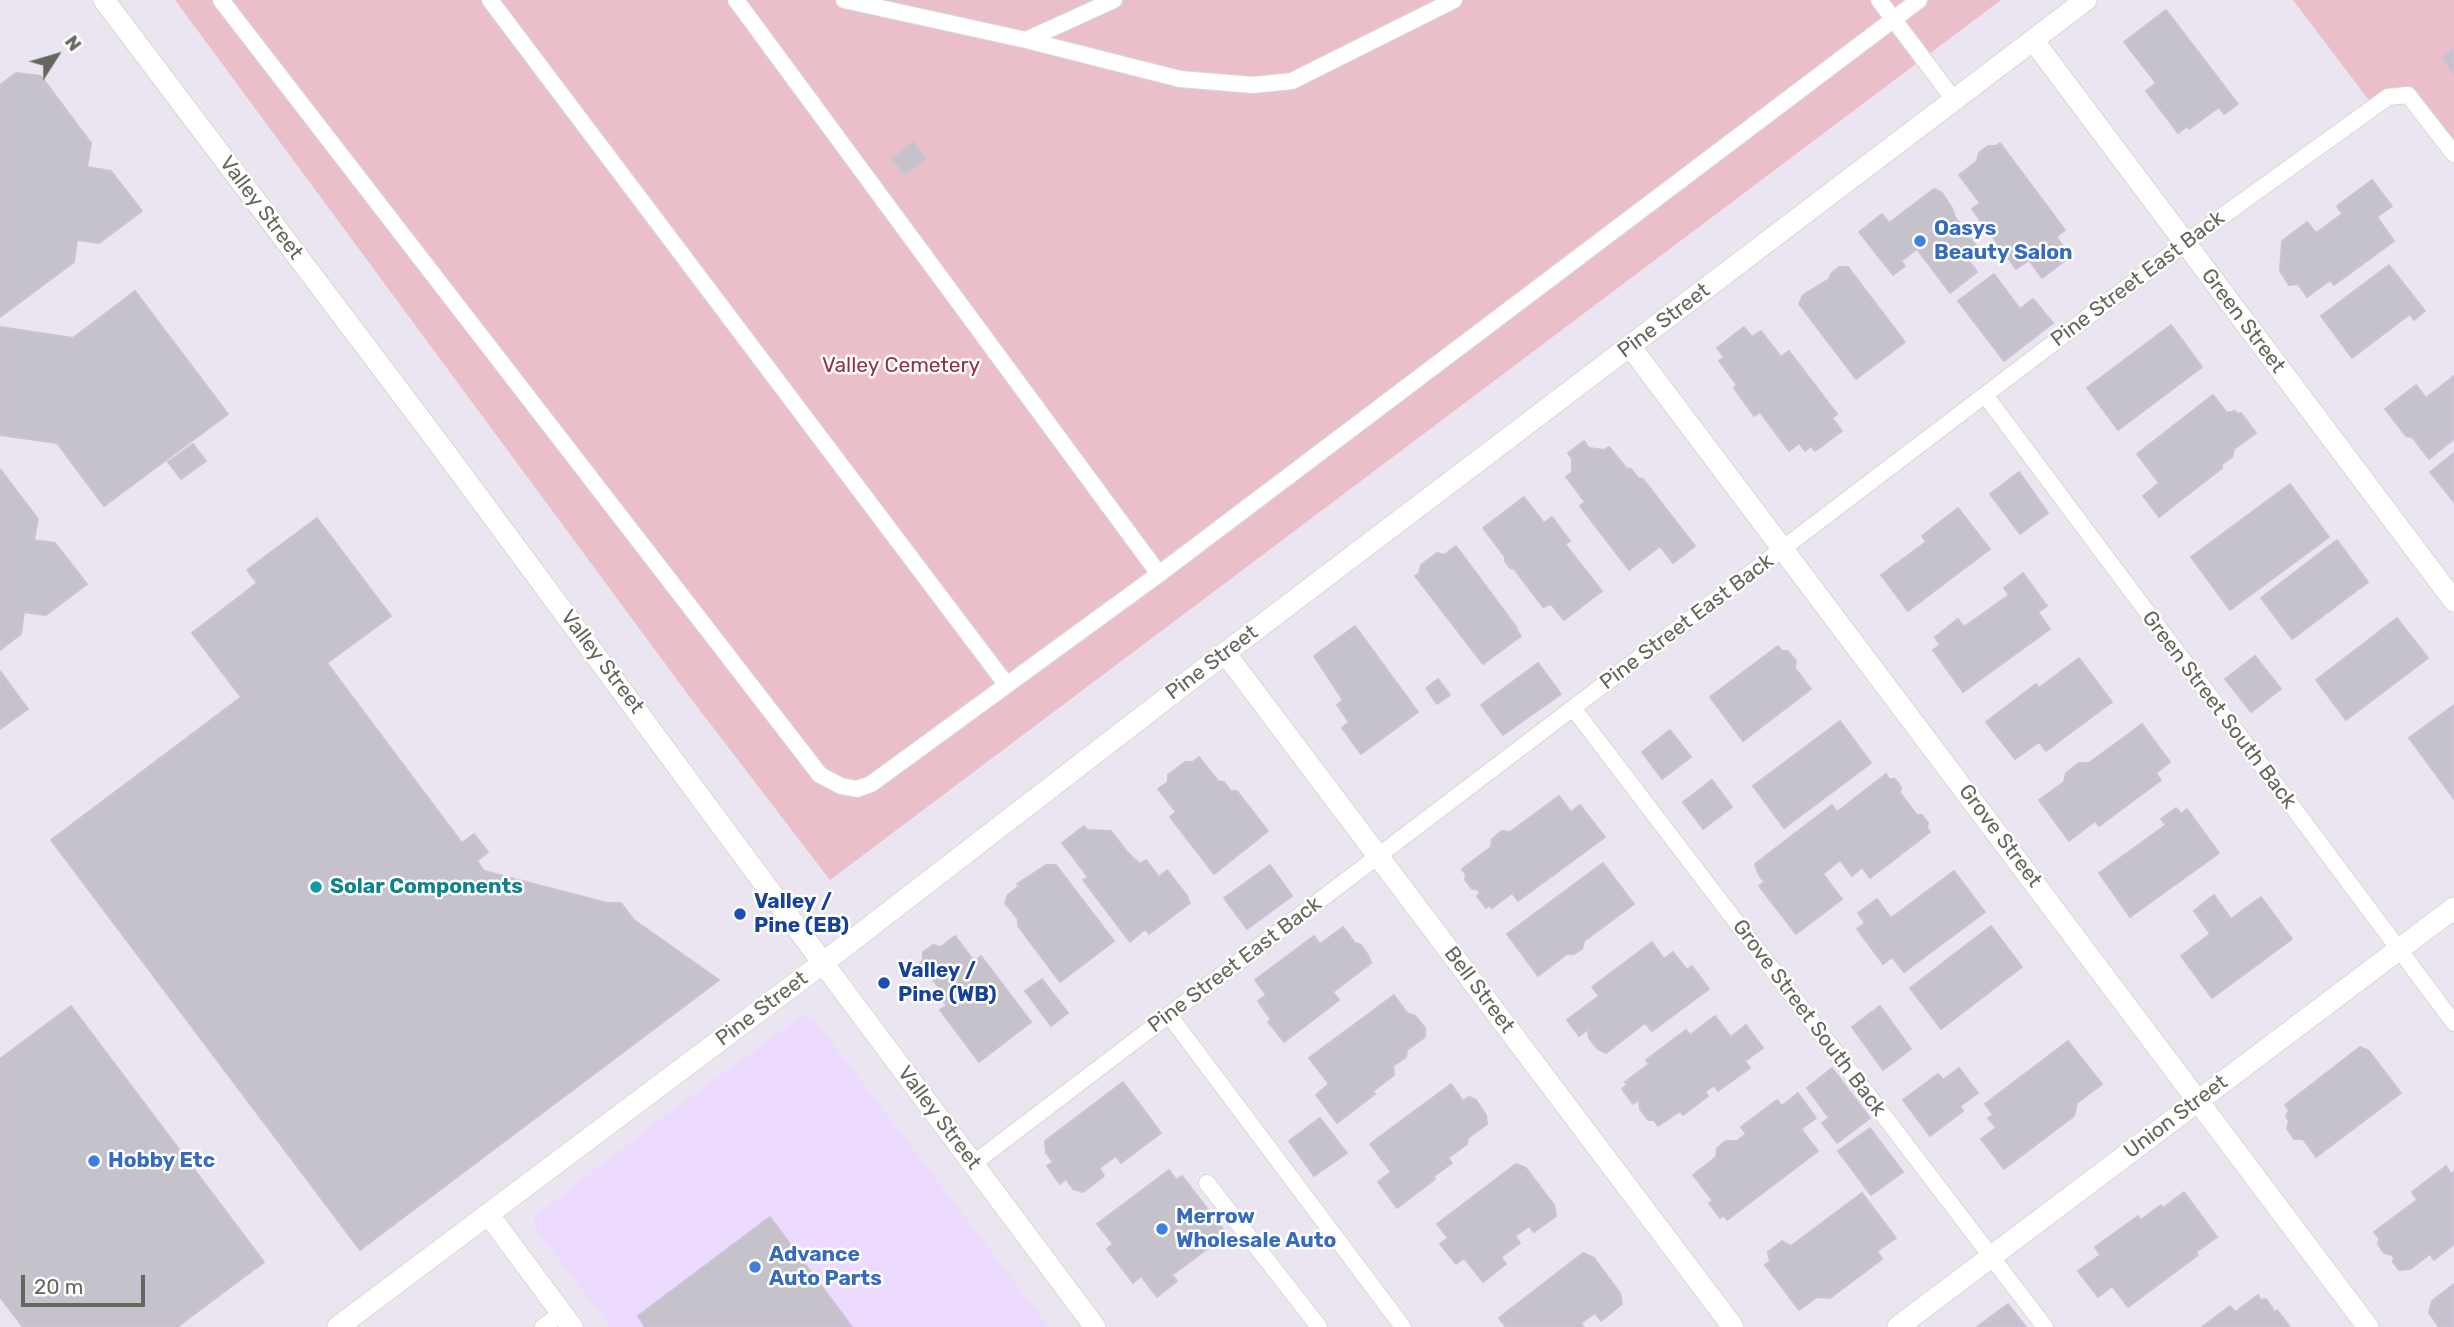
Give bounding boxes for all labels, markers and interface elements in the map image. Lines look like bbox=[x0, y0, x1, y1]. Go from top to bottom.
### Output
north arrow bbox=[21, 21, 91, 91]
text: N bbox=[60, 31, 86, 55]
street label: Valley Street bbox=[214, 151, 308, 265]
street label: Pine Street East Back bbox=[2046, 206, 2230, 352]
place label: Oasys Beauty Salon bbox=[1934, 216, 2073, 266]
marker: Oasys Beauty Salon bbox=[1912, 233, 1928, 249]
street label: Green Street bbox=[2196, 264, 2290, 378]
street label: Pine Street bbox=[1613, 278, 1715, 364]
park label: Valley Cemetery bbox=[822, 353, 980, 379]
street label: Pine Street East Back bbox=[1595, 549, 1779, 695]
street label: Valley Street bbox=[555, 605, 649, 719]
street label: Green Street South Back bbox=[2136, 606, 2302, 814]
street label: Pine Street bbox=[1161, 620, 1263, 706]
street label: Grove Street bbox=[1953, 779, 2047, 893]
place label: Solar Components bbox=[330, 874, 523, 900]
marker: Solar Components bbox=[308, 879, 324, 895]
place label: Valley / Pine (EB) bbox=[754, 889, 849, 939]
street label: Pine Street East Back bbox=[1143, 892, 1327, 1038]
marker: Valley / Pine (EB) bbox=[732, 906, 748, 922]
street label: Grove Street South Back bbox=[1727, 915, 1891, 1121]
street label: Bell Street bbox=[1438, 942, 1520, 1038]
place label: Valley / Pine (WB) bbox=[898, 958, 997, 1008]
street label: Pine Street bbox=[711, 966, 813, 1052]
marker: Valley / Pine (WB) bbox=[876, 975, 892, 991]
street label: Valley Street bbox=[892, 1061, 986, 1175]
street label: Union Street bbox=[2119, 1070, 2233, 1164]
place label: Hobby Etc bbox=[108, 1148, 215, 1174]
marker: Hobby Etc bbox=[86, 1153, 102, 1169]
place label: Merrow Wholesale Auto bbox=[1176, 1204, 1336, 1254]
marker: Merrow Wholesale Auto bbox=[1154, 1221, 1170, 1237]
place label: Advance Auto Parts bbox=[769, 1242, 882, 1292]
marker: Advance Auto Parts bbox=[747, 1259, 763, 1275]
scale bar bbox=[24, 1260, 149, 1304]
text: 20 m bbox=[34, 1274, 83, 1299]

